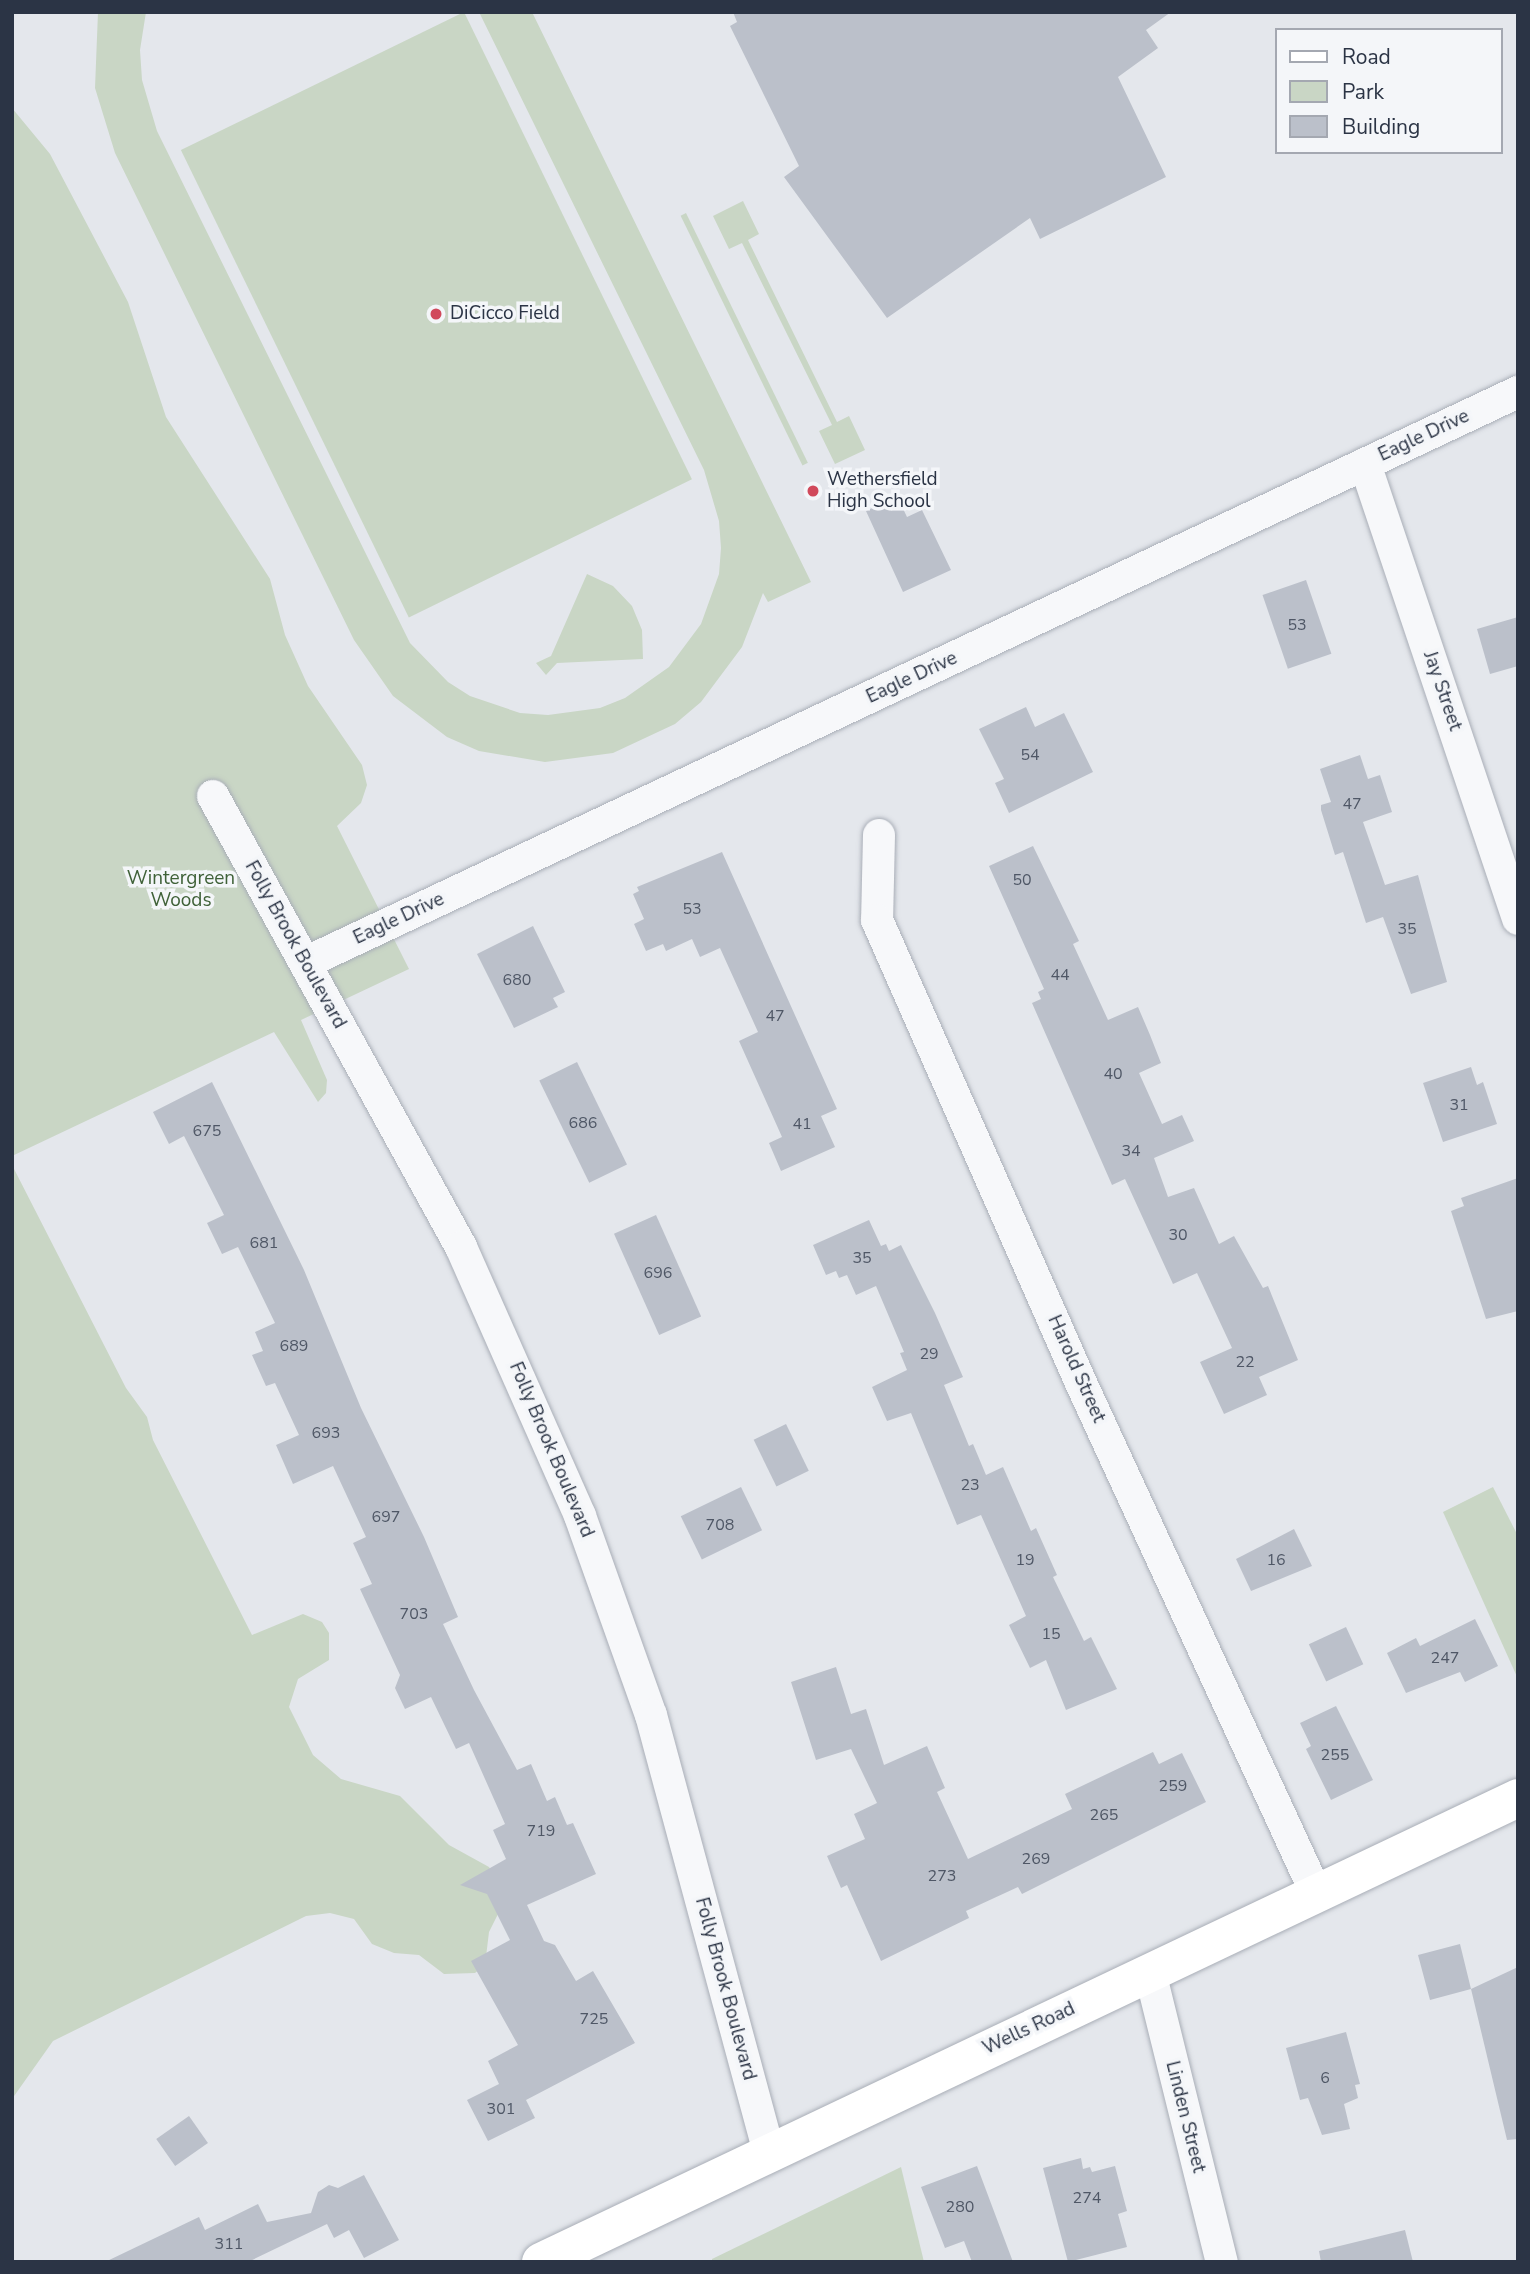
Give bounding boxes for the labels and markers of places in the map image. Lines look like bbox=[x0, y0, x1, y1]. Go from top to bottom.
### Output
place label: DiCicco Field bbox=[450, 303, 560, 325]
marker: DiCicco Field bbox=[428, 306, 444, 322]
place label: Wethersfield High School bbox=[827, 469, 938, 513]
marker: Wethersfield High School bbox=[805, 483, 821, 499]

